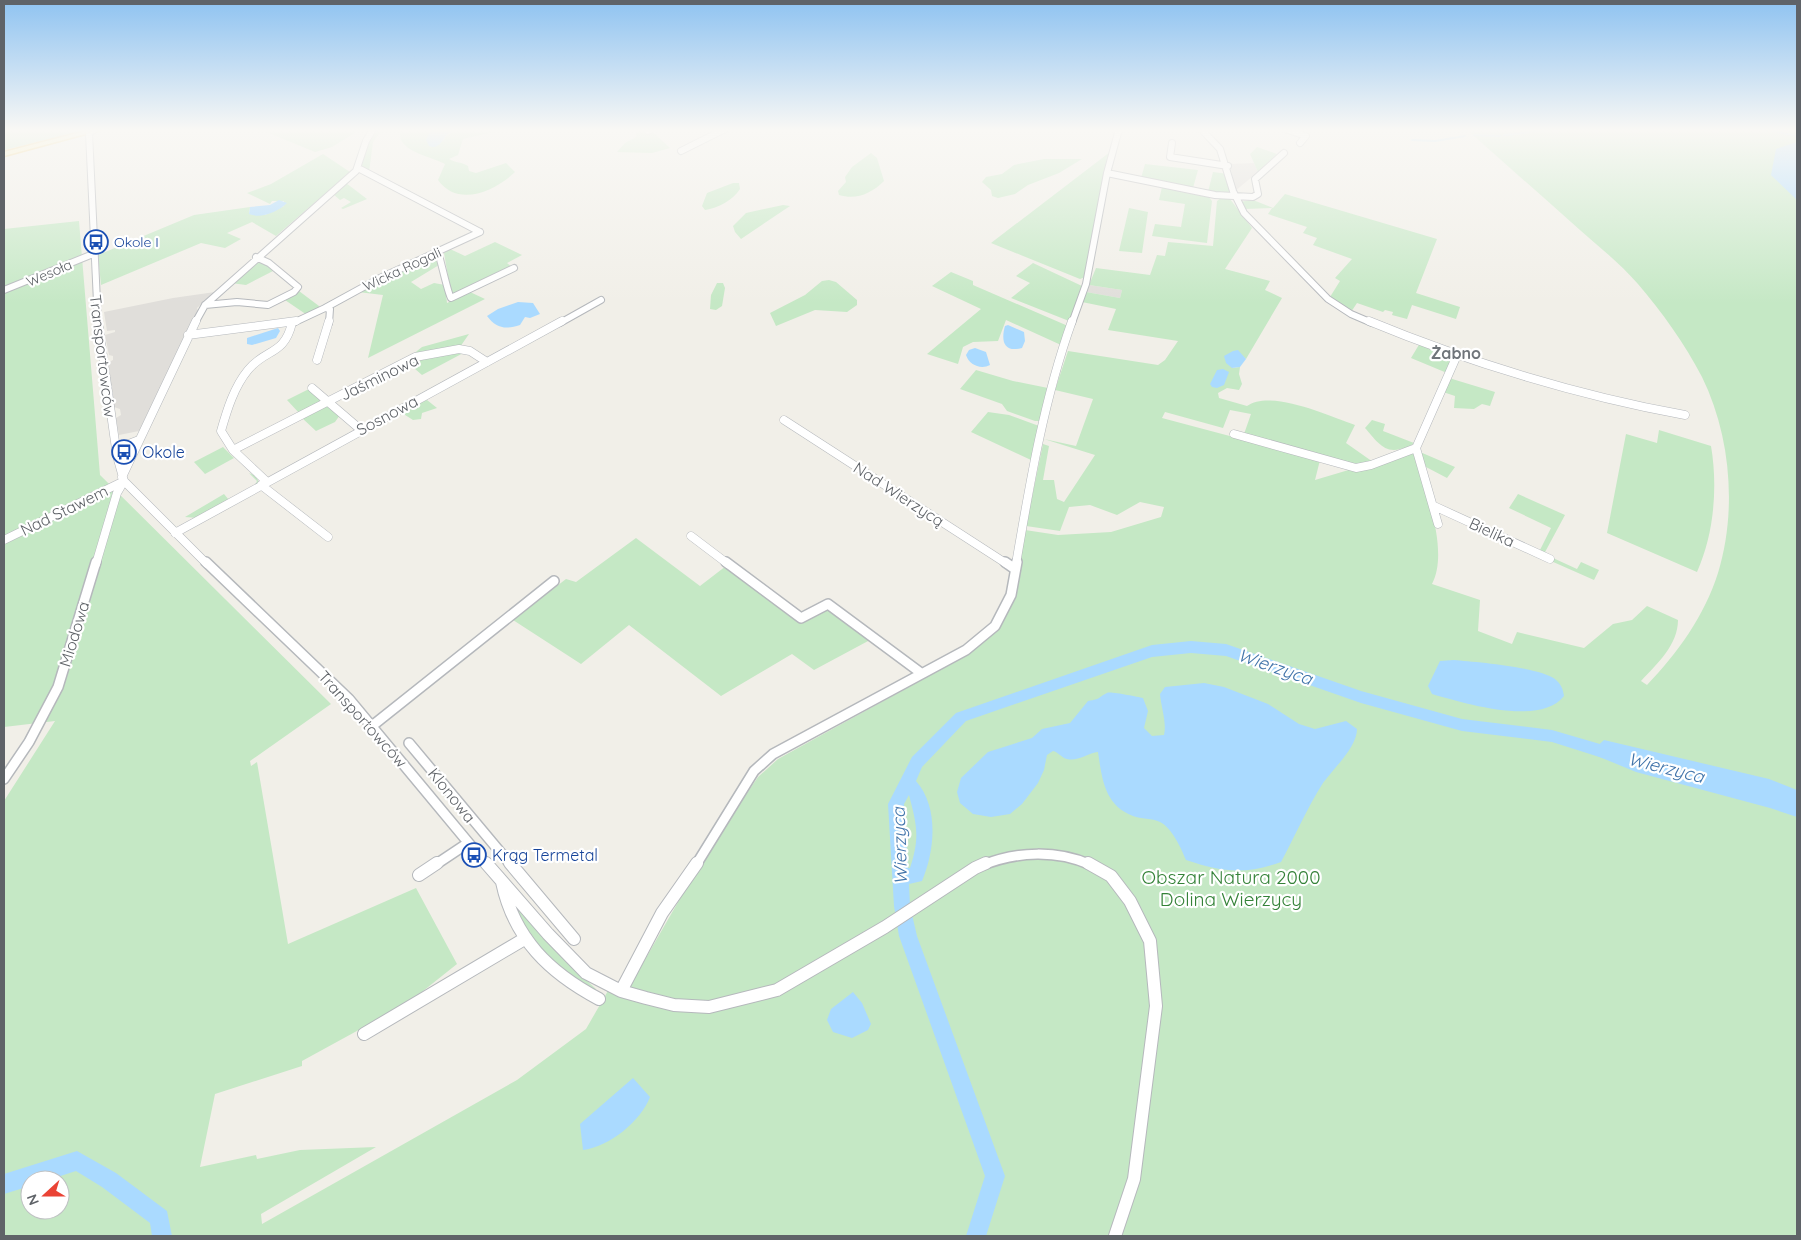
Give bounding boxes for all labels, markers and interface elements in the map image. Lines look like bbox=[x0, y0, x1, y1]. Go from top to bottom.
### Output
bus stop icon: Okole I bbox=[83, 229, 109, 255]
place label: Okole I bbox=[114, 233, 159, 251]
street label: Wicka Rogali bbox=[360, 243, 444, 295]
street label: Wesoła bbox=[23, 255, 75, 291]
street label: Transportowców bbox=[86, 293, 120, 419]
district label: Żabno bbox=[1431, 343, 1481, 363]
street label: Jaśminowa bbox=[336, 349, 422, 405]
street label: Sosnowa bbox=[353, 390, 421, 440]
bus stop icon: Okole bbox=[111, 439, 137, 465]
place label: Okole bbox=[142, 442, 185, 462]
street label: Nad Wierzycą bbox=[850, 457, 948, 531]
street label: Nad Stawem bbox=[17, 480, 111, 540]
street label: Bielika bbox=[1466, 513, 1518, 551]
street label: Miodowa bbox=[55, 599, 93, 669]
water label: Wierzyca bbox=[1235, 643, 1316, 690]
street label: Transportowców bbox=[314, 666, 412, 772]
water label: Wierzyca bbox=[1626, 747, 1707, 788]
street label: Klonowa bbox=[424, 764, 480, 826]
water label: Wierzyca bbox=[887, 806, 912, 885]
bus stop icon: Krąg Termetal bbox=[461, 842, 487, 868]
place label: Krąg Termetal bbox=[492, 845, 598, 865]
park label: Obszar Natura 2000 Dolina Wierzycy bbox=[1142, 865, 1320, 911]
north arrow bbox=[20, 1170, 70, 1220]
text: N bbox=[23, 1192, 43, 1208]

